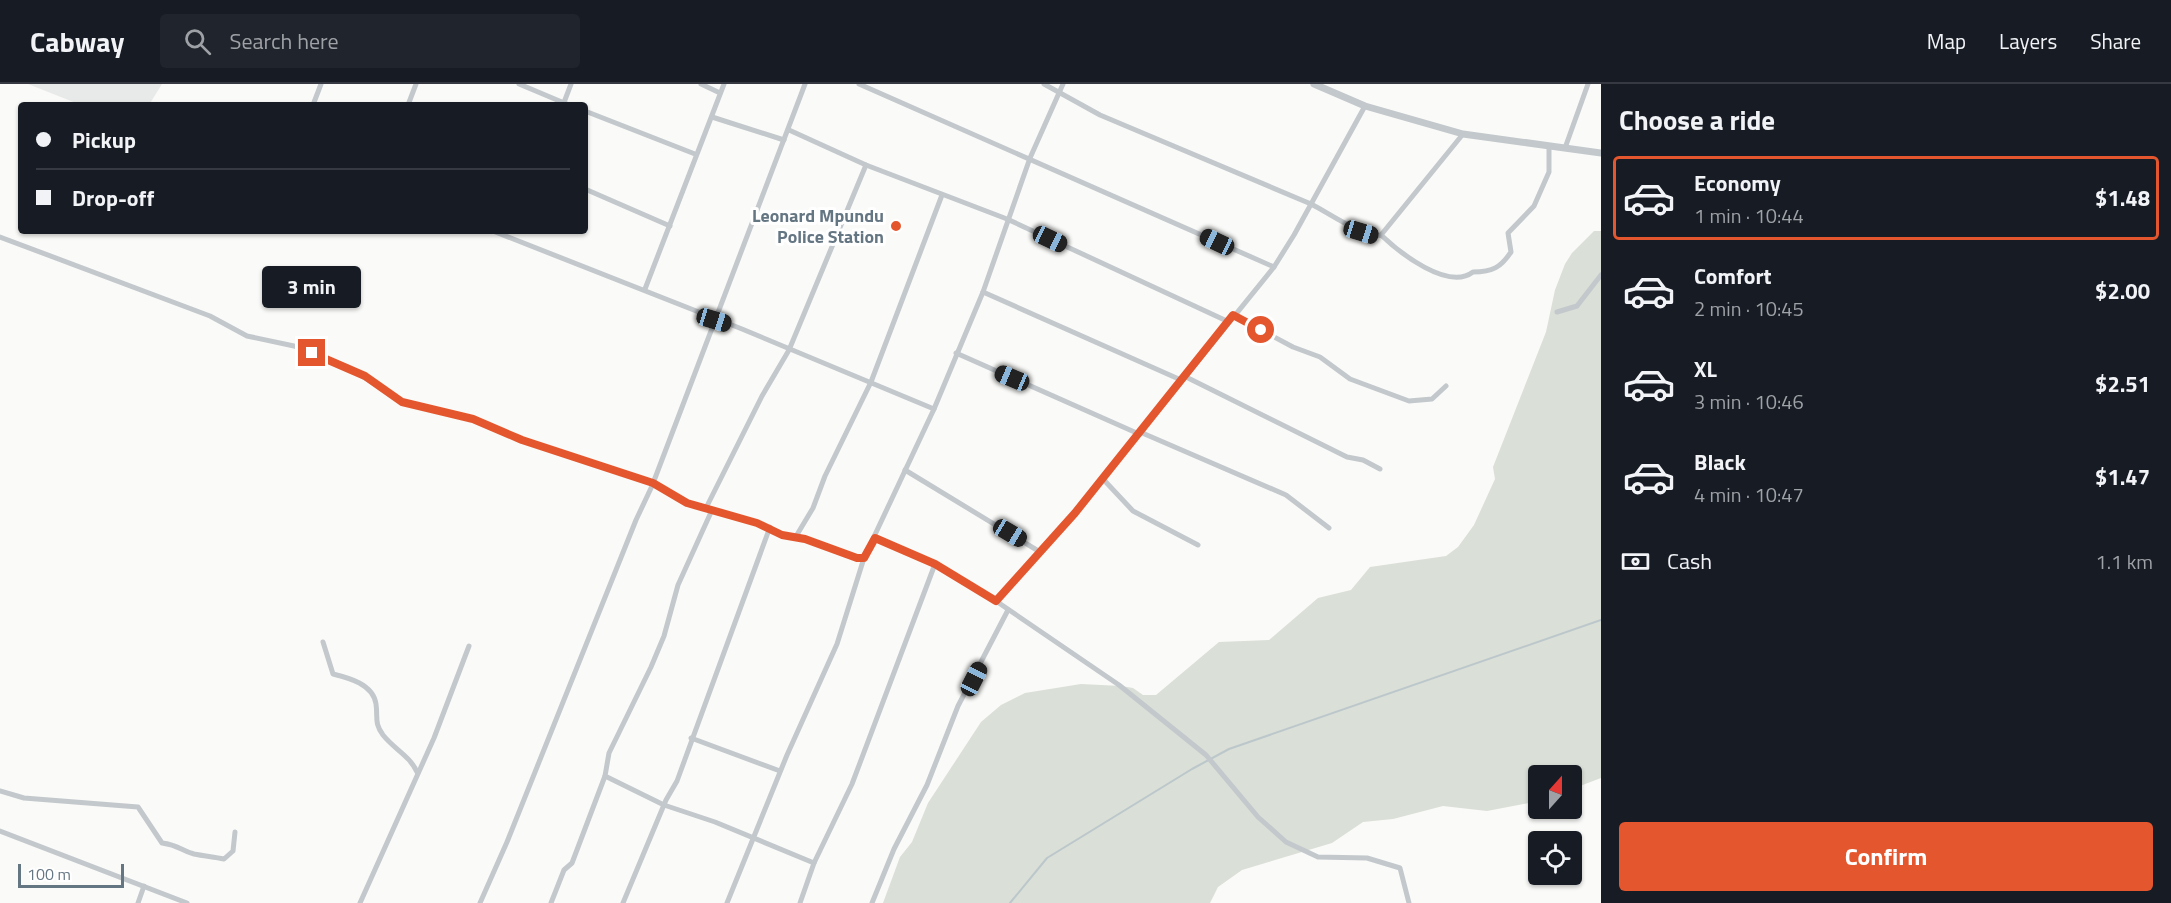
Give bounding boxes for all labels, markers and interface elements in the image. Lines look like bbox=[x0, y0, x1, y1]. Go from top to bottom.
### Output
search box bbox=[160, 14, 580, 68]
text: Cabway bbox=[30, 20, 124, 63]
text: Search here bbox=[229, 24, 339, 58]
icon: search bbox=[181, 25, 214, 58]
text: Map bbox=[1927, 25, 1966, 57]
text: Layers bbox=[1999, 25, 2057, 57]
text: Share bbox=[2090, 25, 2141, 57]
text: Choose a ride bbox=[1619, 99, 1775, 140]
text: Pickup bbox=[72, 123, 136, 157]
text: Economy bbox=[1694, 166, 1781, 200]
icon: car bbox=[1622, 171, 1676, 225]
text: Drop-off bbox=[72, 181, 154, 215]
text: $1.48 bbox=[2095, 181, 2150, 215]
text: 1 min · 10:44 bbox=[1694, 200, 1804, 231]
place label: Leonard Mpundu Police Station bbox=[752, 202, 884, 250]
car bbox=[1341, 218, 1381, 246]
marker: Leonard Mpundu Police Station bbox=[889, 219, 903, 233]
car bbox=[1030, 223, 1070, 255]
car bbox=[1197, 226, 1237, 258]
text: Comfort bbox=[1694, 259, 1772, 293]
icon: car bbox=[1622, 264, 1676, 318]
callout: 3 min bbox=[262, 266, 362, 308]
text: 3 min bbox=[287, 271, 336, 302]
text: $2.00 bbox=[2095, 274, 2150, 308]
text: 2 min · 10:45 bbox=[1694, 293, 1804, 324]
car bbox=[694, 306, 734, 334]
route start bbox=[1247, 316, 1274, 343]
route end bbox=[298, 339, 325, 366]
text: XL bbox=[1694, 352, 1717, 386]
icon: car bbox=[1622, 357, 1676, 411]
car bbox=[992, 363, 1032, 393]
text: $2.51 bbox=[2095, 367, 2150, 401]
text: 3 min · 10:46 bbox=[1694, 386, 1804, 417]
text: Black bbox=[1694, 445, 1746, 479]
icon: car bbox=[1622, 450, 1676, 504]
text: $1.47 bbox=[2095, 460, 2150, 494]
text: 4 min · 10:47 bbox=[1694, 479, 1804, 510]
car bbox=[990, 516, 1030, 550]
text: Cash bbox=[1667, 544, 1712, 578]
icon: cash bbox=[1619, 545, 1652, 578]
text: 1.1 km bbox=[2096, 546, 2153, 577]
car bbox=[958, 659, 990, 699]
north arrow bbox=[1528, 765, 1582, 819]
map controls bbox=[1528, 765, 1582, 885]
button: Confirm bbox=[1619, 822, 2153, 891]
button: locate bbox=[1528, 831, 1582, 885]
scale bar bbox=[18, 861, 124, 888]
text: 100 m bbox=[27, 862, 71, 886]

